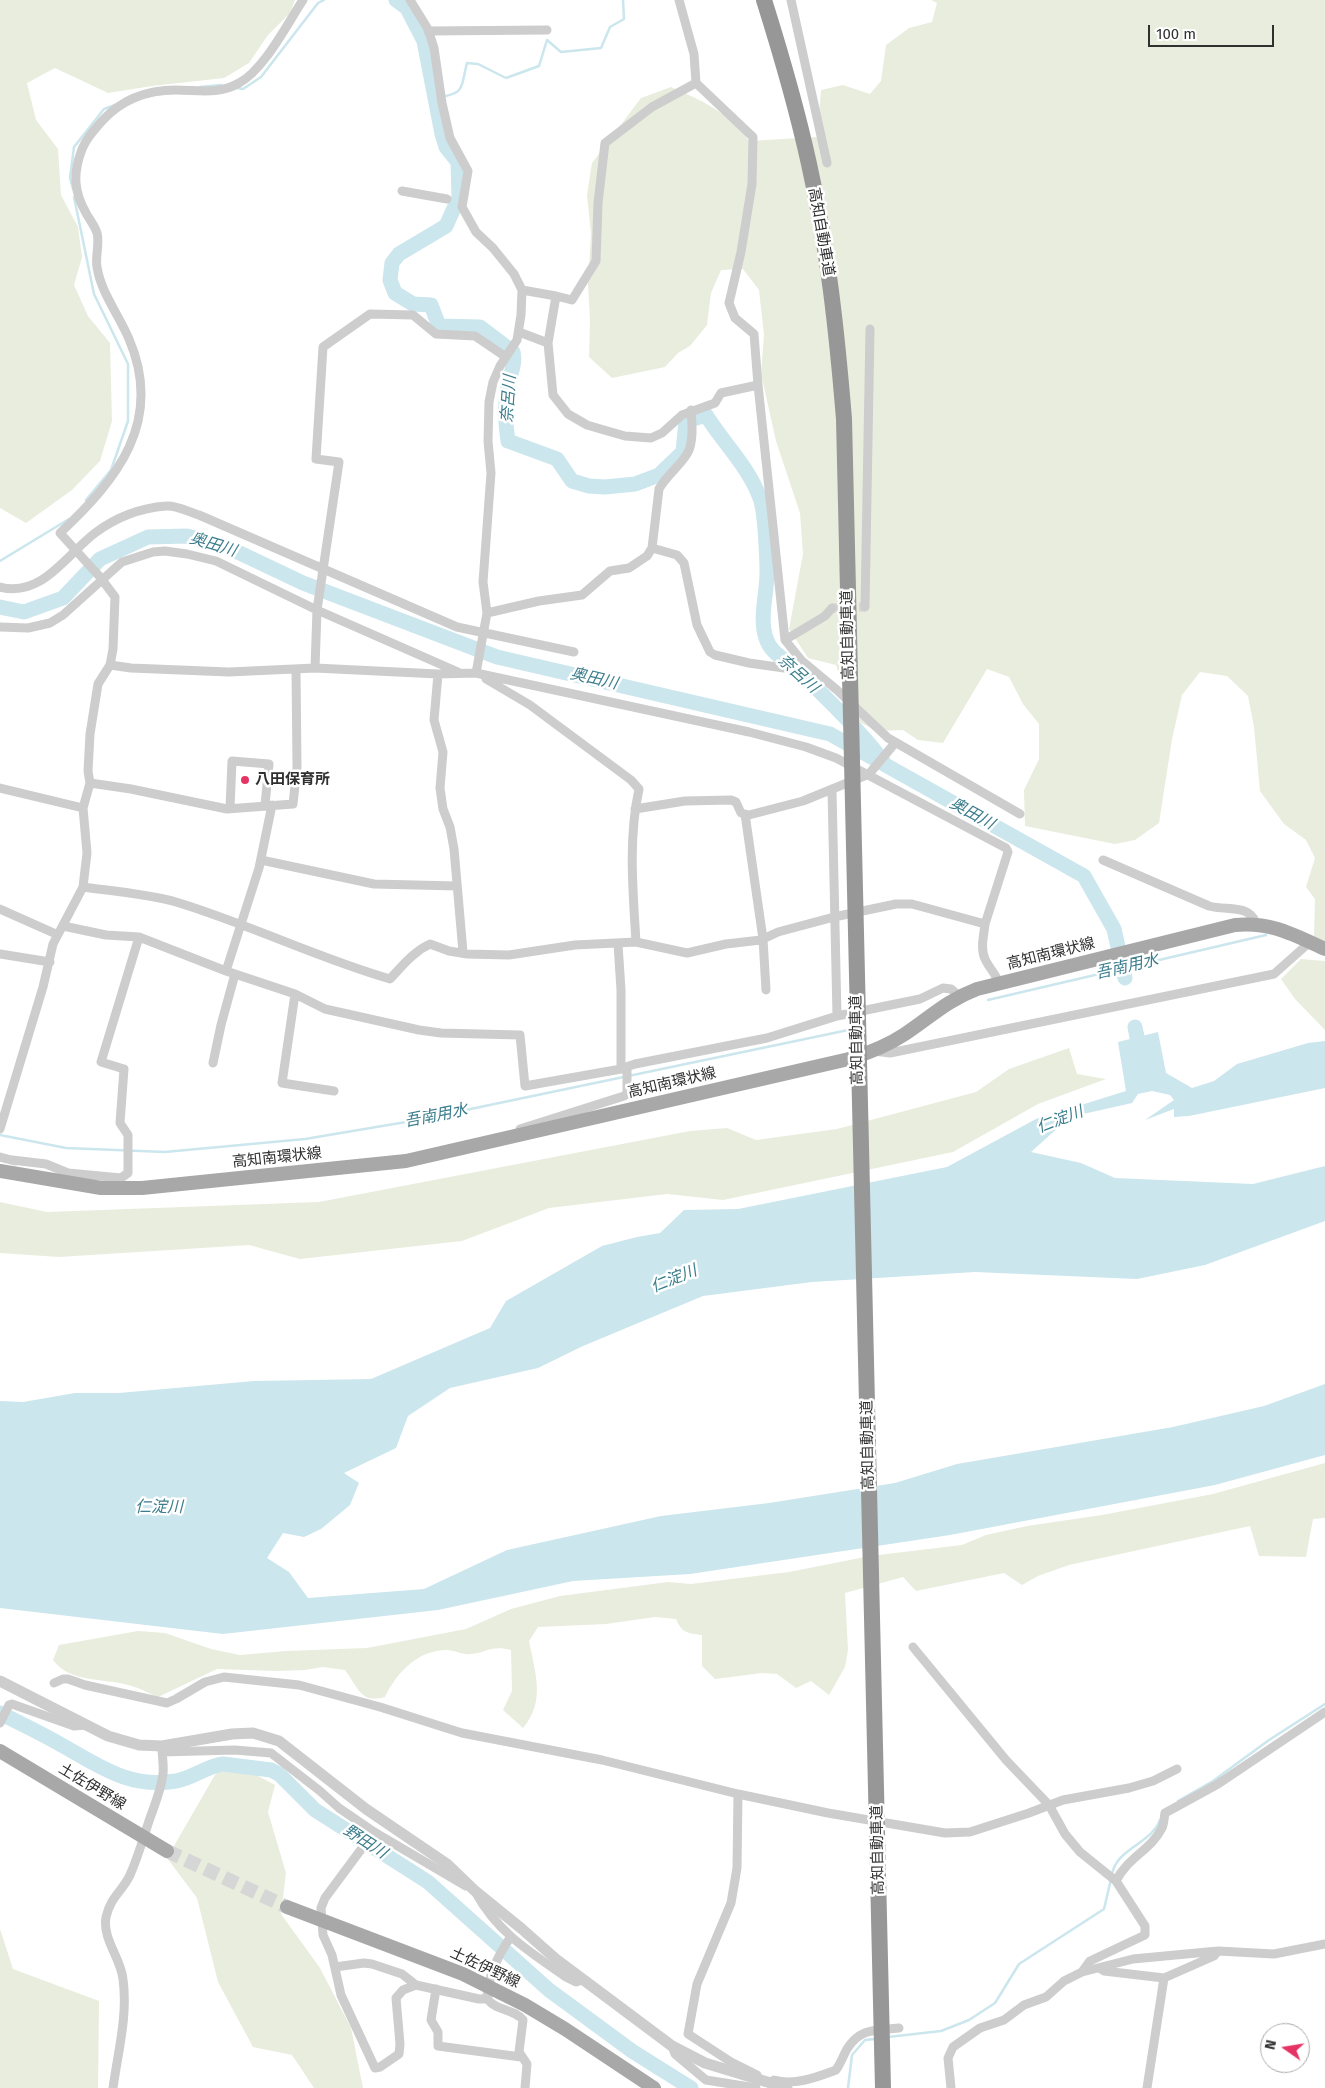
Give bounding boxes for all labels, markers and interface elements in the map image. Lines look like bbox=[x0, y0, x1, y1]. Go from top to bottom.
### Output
scale bar bbox=[1150, 15, 1276, 47]
text: 100 m bbox=[1156, 25, 1196, 43]
street label: 高知自動車道 bbox=[804, 186, 838, 278]
water label: 奈呂川 bbox=[498, 374, 520, 424]
water label: 奥田川 bbox=[187, 529, 239, 561]
street label: 高知自動車道 bbox=[838, 590, 858, 680]
water label: 奈呂川 bbox=[774, 651, 822, 697]
water label: 奥田川 bbox=[568, 664, 620, 694]
place label: 八田保育所 bbox=[255, 771, 330, 789]
marker: 八田保育所 bbox=[239, 774, 251, 786]
water label: 奥田川 bbox=[946, 794, 998, 834]
street label: 高知南環状線 bbox=[1005, 934, 1097, 974]
water label: 吾南用水 bbox=[1094, 950, 1160, 984]
street label: 高知自動車道 bbox=[847, 995, 867, 1085]
street label: 高知南環状線 bbox=[626, 1064, 718, 1102]
water label: 吾南用水 bbox=[403, 1100, 469, 1132]
water label: 仁淀川 bbox=[1034, 1102, 1086, 1138]
street label: 高知南環状線 bbox=[231, 1144, 323, 1172]
water label: 仁淀川 bbox=[648, 1261, 700, 1297]
street label: 高知自動車道 bbox=[858, 1400, 878, 1490]
water label: 仁淀川 bbox=[135, 1498, 183, 1518]
street label: 土佐伊野線 bbox=[55, 1760, 129, 1814]
street label: 高知自動車道 bbox=[868, 1805, 888, 1895]
water label: 野田川 bbox=[340, 1821, 390, 1863]
street label: 土佐伊野線 bbox=[447, 1944, 523, 1992]
north arrow bbox=[1260, 2023, 1310, 2073]
text: N bbox=[1262, 2038, 1280, 2051]

